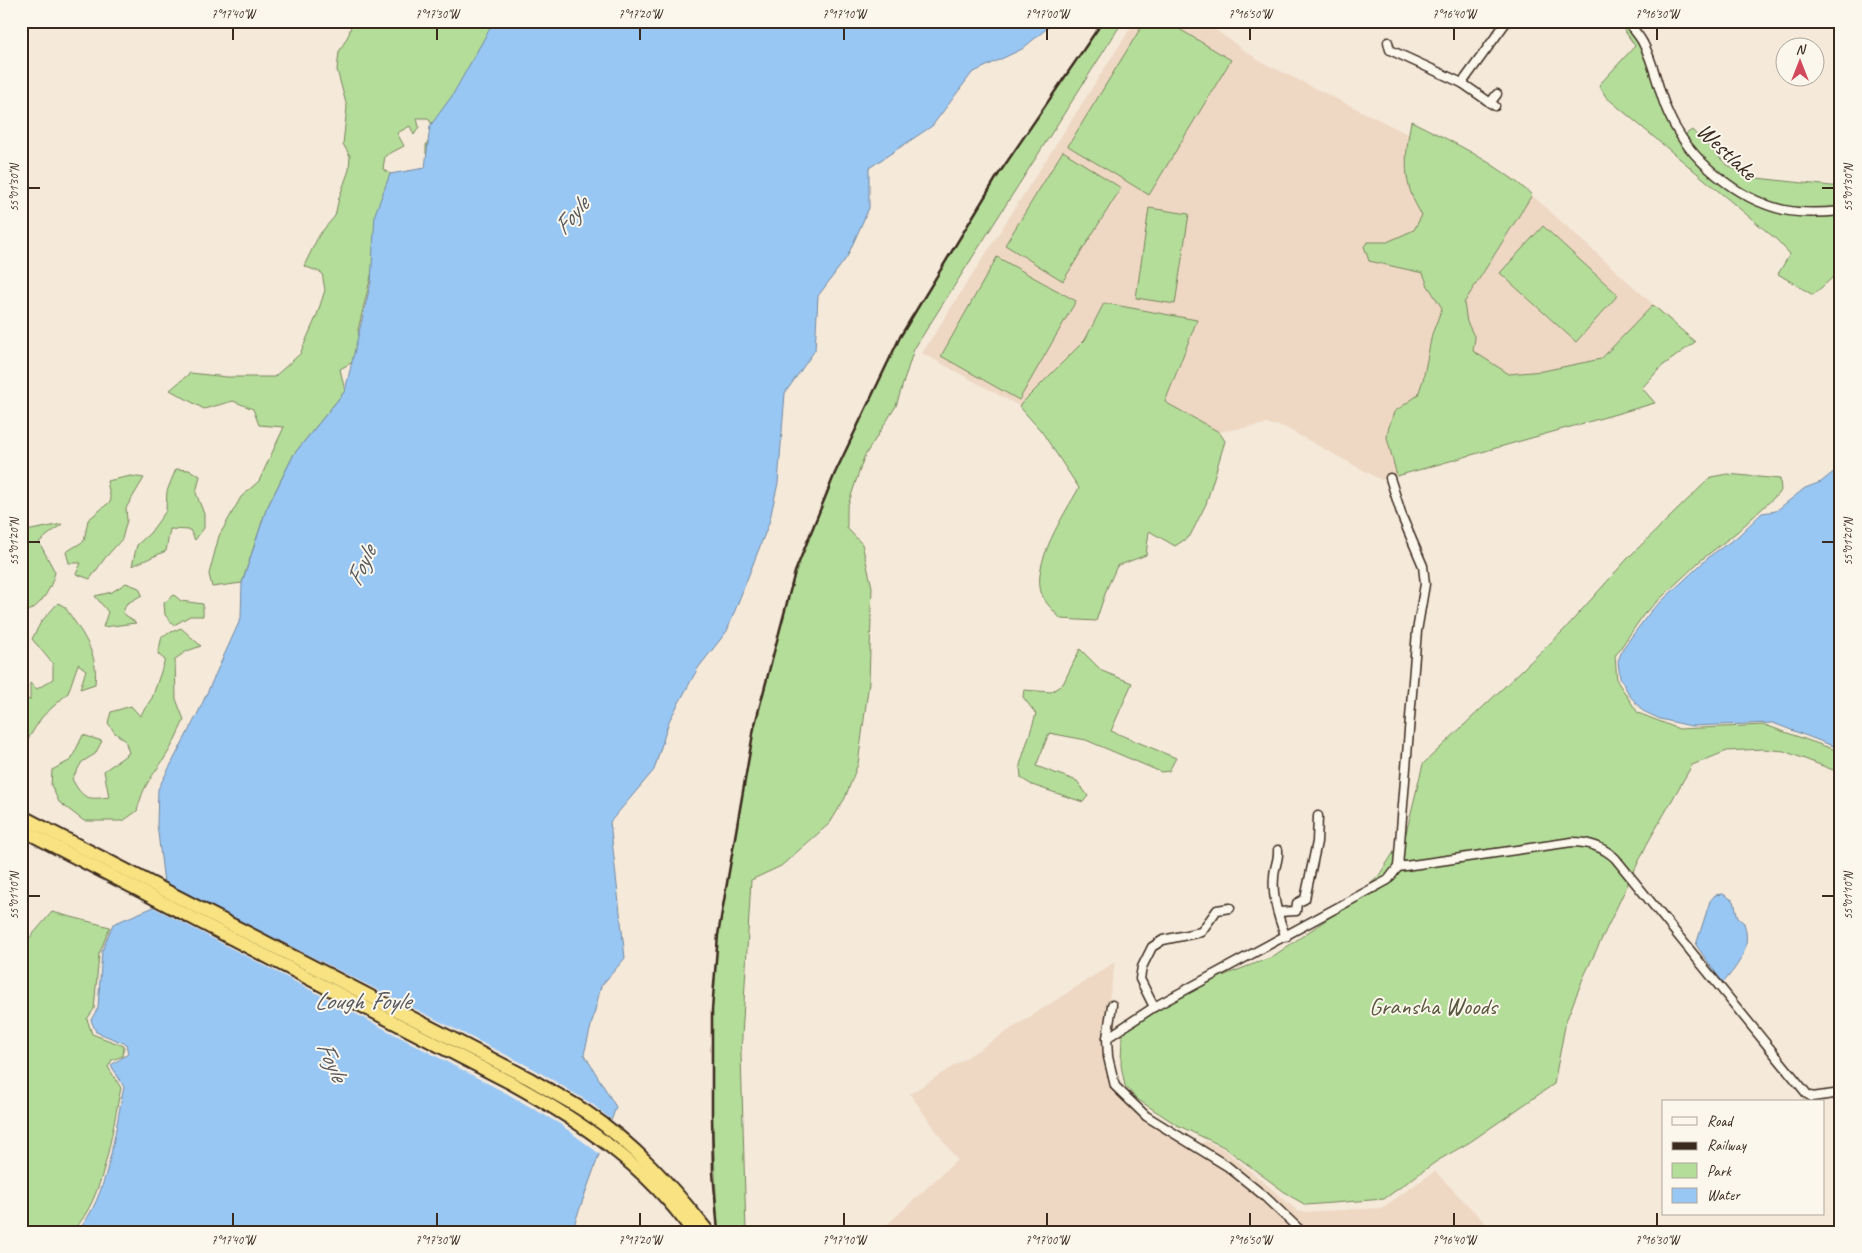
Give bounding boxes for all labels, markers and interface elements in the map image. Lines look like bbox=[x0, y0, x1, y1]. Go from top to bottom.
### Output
text: 7°17'40"W bbox=[211, 6, 257, 22]
text: 7°17'30"W bbox=[415, 6, 461, 22]
text: 7°17'20"W bbox=[618, 6, 664, 22]
text: 7°17'10"W bbox=[822, 6, 868, 22]
text: 7°17'00"W bbox=[1025, 6, 1071, 22]
text: 7°16'50"W bbox=[1228, 6, 1274, 22]
text: 7°16'40"W bbox=[1432, 6, 1478, 22]
text: 7°16'30"W bbox=[1635, 6, 1681, 22]
north arrow bbox=[1774, 38, 1824, 88]
text: N bbox=[1796, 41, 1807, 58]
street label: Westlake bbox=[1691, 116, 1765, 188]
text: 55°01'30"N bbox=[6, 163, 22, 212]
text: 55°01'30"N bbox=[1840, 163, 1856, 212]
water label: Foyle bbox=[546, 187, 599, 242]
text: 55°01'20"N bbox=[6, 517, 22, 566]
text: 55°01'20"N bbox=[1840, 517, 1856, 566]
water label: Foyle bbox=[338, 538, 385, 591]
text: 55°01'10"N bbox=[6, 871, 22, 920]
text: 55°01'10"N bbox=[1840, 871, 1856, 920]
water label: Lough Foyle bbox=[314, 985, 414, 1017]
park label: Gransha Woods bbox=[1369, 991, 1499, 1021]
water label: Foyle bbox=[309, 1036, 357, 1090]
legend bbox=[1662, 1100, 1824, 1216]
text: Road bbox=[1707, 1112, 1734, 1131]
text: Railway bbox=[1707, 1136, 1748, 1155]
text: Park bbox=[1707, 1162, 1732, 1181]
text: Water bbox=[1707, 1186, 1741, 1205]
text: 7°17'40"W bbox=[211, 1232, 257, 1248]
text: 7°17'30"W bbox=[415, 1232, 461, 1248]
text: 7°17'20"W bbox=[618, 1232, 664, 1248]
text: 7°17'10"W bbox=[822, 1232, 868, 1248]
text: 7°17'00"W bbox=[1025, 1232, 1071, 1248]
text: 7°16'50"W bbox=[1228, 1232, 1274, 1248]
text: 7°16'40"W bbox=[1432, 1232, 1478, 1248]
text: 7°16'30"W bbox=[1635, 1232, 1681, 1248]

